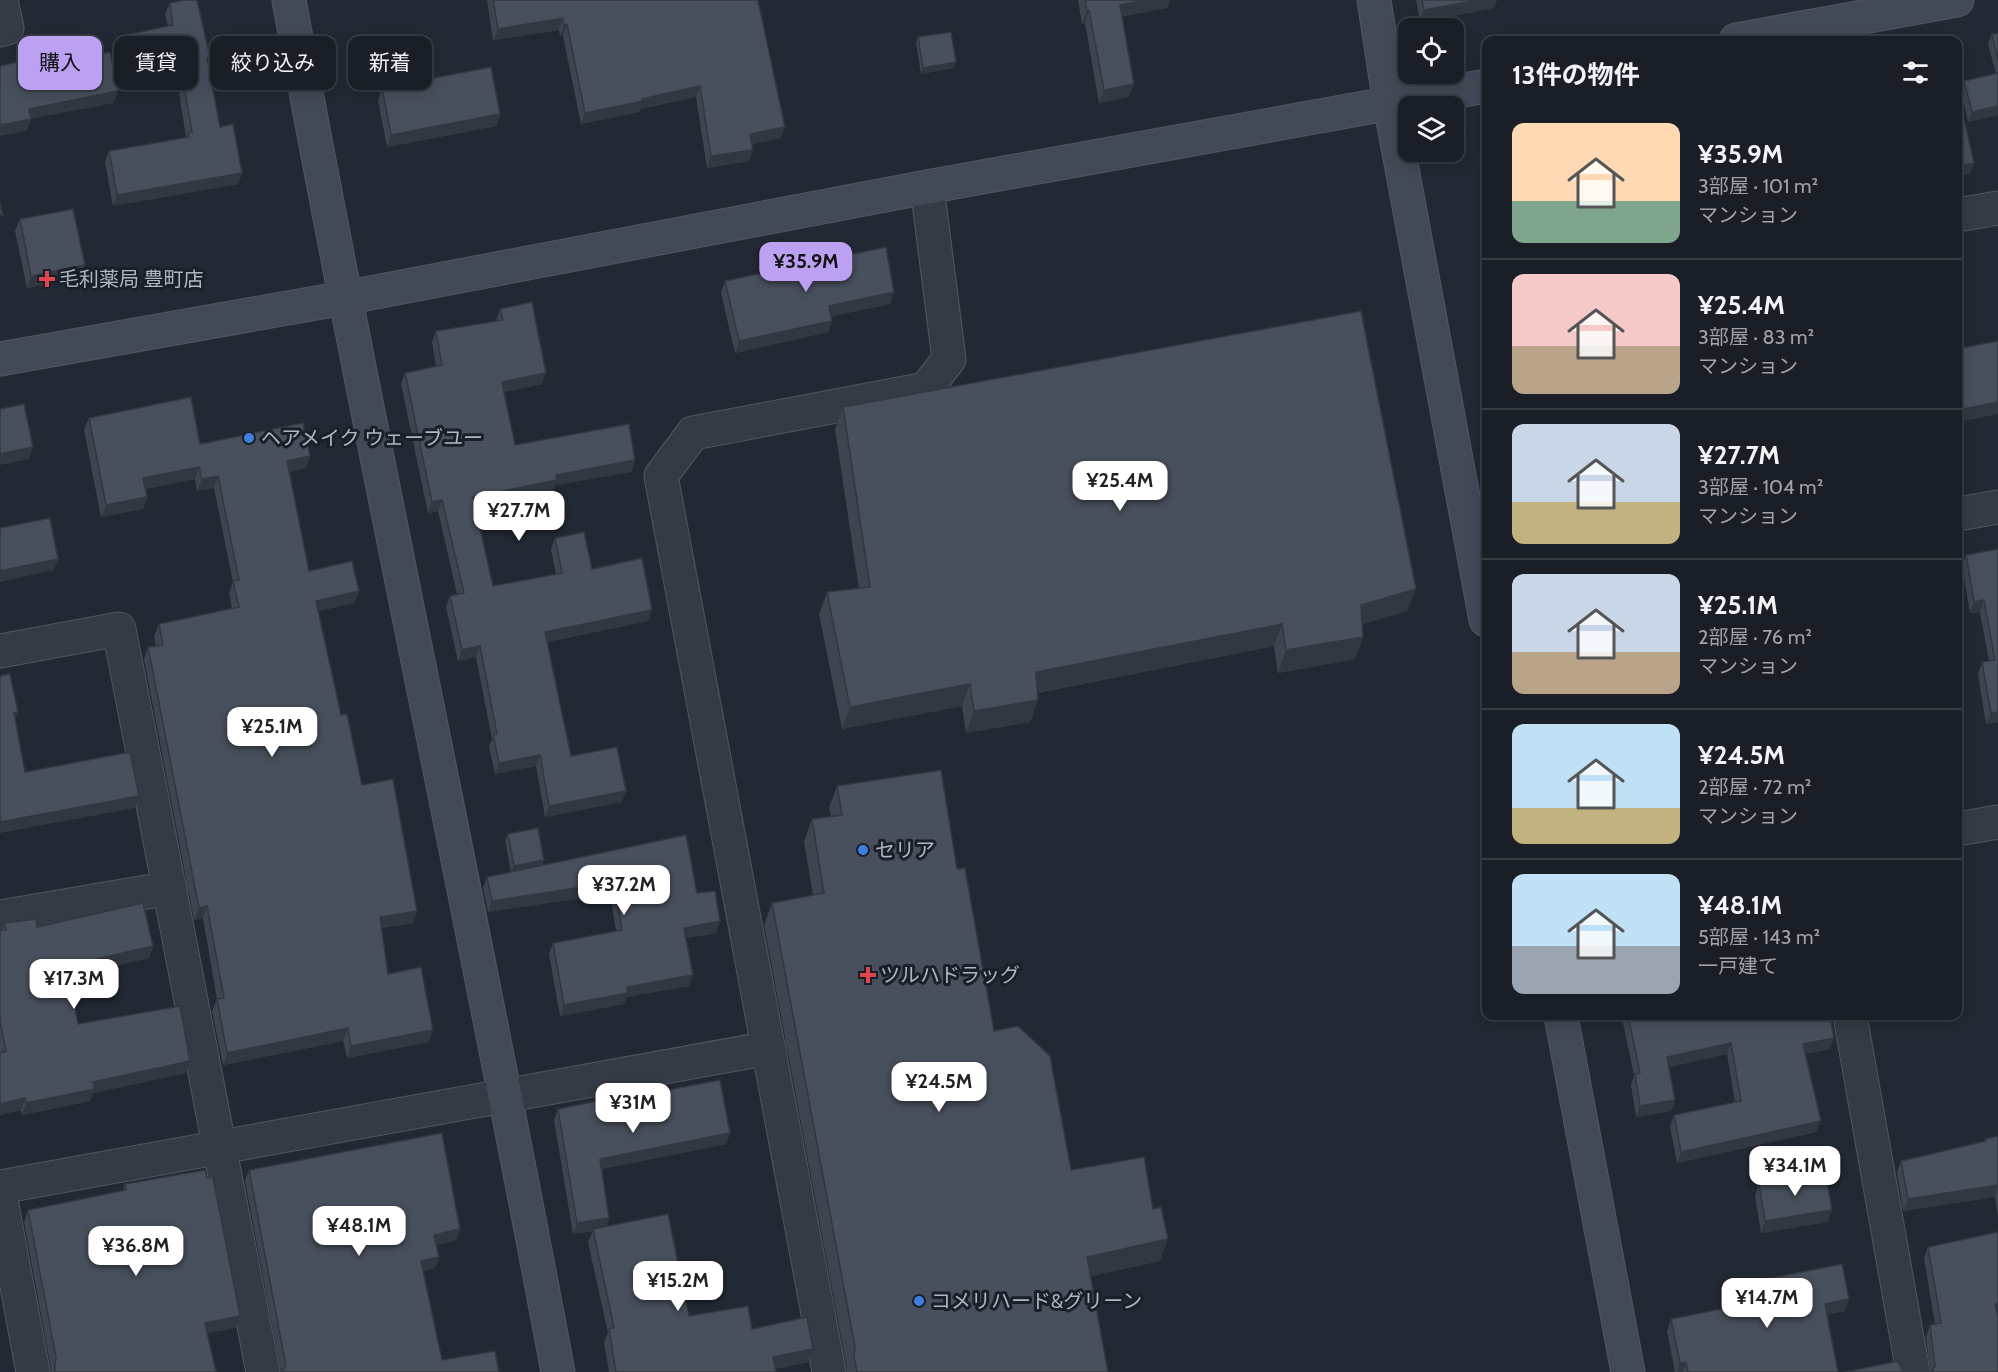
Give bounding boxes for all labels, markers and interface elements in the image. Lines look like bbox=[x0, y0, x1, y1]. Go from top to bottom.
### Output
map controls bbox=[1398, 18, 1464, 162]
button: locate bbox=[1398, 18, 1464, 84]
chip: 購入 bbox=[18, 36, 102, 90]
chip: 賃貸 bbox=[114, 36, 198, 90]
chip: 絞り込み bbox=[210, 36, 336, 90]
chip: 新着 bbox=[348, 36, 432, 90]
icon: filters bbox=[1899, 56, 1932, 89]
text: 13件の物件 bbox=[1512, 59, 1640, 91]
button: layers bbox=[1398, 96, 1464, 162]
text: ¥35.9M bbox=[1698, 138, 1783, 170]
icon: home bbox=[1560, 147, 1632, 219]
text: 3部屋 · 101 m² bbox=[1698, 174, 1818, 198]
text: マンション bbox=[1698, 203, 1798, 227]
pin: ¥35.9M bbox=[757, 242, 855, 293]
text: ¥35.9M bbox=[773, 249, 839, 273]
place label: 毛利薬局 豊町店 bbox=[59, 267, 204, 291]
marker: 毛利薬局 豊町店 bbox=[40, 272, 54, 286]
text: ¥25.4M bbox=[1698, 289, 1785, 321]
icon: home bbox=[1560, 298, 1632, 370]
text: 3部屋 · 83 m² bbox=[1698, 325, 1814, 349]
text: マンション bbox=[1698, 354, 1798, 378]
place label: ヘアメイク ウェーブユー bbox=[261, 426, 483, 450]
marker: ヘアメイク ウェーブユー bbox=[242, 431, 256, 445]
text: ¥27.7M bbox=[1698, 439, 1780, 471]
icon: home bbox=[1560, 448, 1632, 520]
pin: ¥25.4M bbox=[1071, 461, 1169, 512]
text: ¥25.4M bbox=[1087, 468, 1153, 492]
text: 3部屋 · 104 m² bbox=[1698, 475, 1823, 499]
pin: ¥27.7M bbox=[470, 491, 568, 542]
text: ¥27.7M bbox=[487, 498, 551, 522]
text: マンション bbox=[1698, 504, 1798, 528]
text: ¥25.1M bbox=[1698, 589, 1778, 621]
icon: home bbox=[1560, 598, 1632, 670]
text: 2部屋 · 76 m² bbox=[1698, 625, 1812, 649]
text: マンション bbox=[1698, 654, 1798, 678]
pin: ¥25.1M bbox=[223, 707, 321, 758]
text: ¥25.1M bbox=[241, 714, 303, 738]
text: ¥24.5M bbox=[1698, 739, 1785, 771]
icon: home bbox=[1560, 748, 1632, 820]
text: 2部屋 · 72 m² bbox=[1698, 775, 1811, 799]
text: マンション bbox=[1698, 804, 1798, 828]
place label: セリア bbox=[875, 838, 935, 862]
marker: セリア bbox=[856, 843, 870, 857]
pin: ¥37.2M bbox=[575, 865, 673, 916]
text: ¥37.2M bbox=[592, 872, 656, 896]
text: ¥48.1M bbox=[1698, 889, 1782, 921]
icon: home bbox=[1560, 898, 1632, 970]
text: 5部屋 · 143 m² bbox=[1698, 925, 1820, 949]
text: 一戸建て bbox=[1698, 954, 1778, 978]
pin: ¥17.3M bbox=[25, 959, 123, 1010]
place label: ツルハドラッグ bbox=[880, 963, 1020, 987]
text: ¥17.3M bbox=[44, 966, 104, 990]
marker: ツルハドラッグ bbox=[861, 968, 875, 982]
pin: ¥24.5M bbox=[890, 1062, 988, 1113]
text: ¥24.5M bbox=[906, 1069, 972, 1093]
pin: ¥31M bbox=[597, 1083, 669, 1134]
text: ¥31M bbox=[610, 1090, 656, 1114]
pin: ¥34.1M bbox=[1746, 1146, 1844, 1197]
text: ¥34.1M bbox=[1763, 1153, 1827, 1177]
pin: ¥48.1M bbox=[310, 1206, 408, 1257]
text: ¥48.1M bbox=[327, 1213, 391, 1237]
pin: ¥36.8M bbox=[87, 1226, 185, 1277]
text: ¥36.8M bbox=[102, 1233, 170, 1257]
pin: ¥15.2M bbox=[629, 1261, 727, 1312]
text: ¥15.2M bbox=[647, 1268, 709, 1292]
pin: ¥14.7M bbox=[1718, 1278, 1816, 1329]
text: ¥14.7M bbox=[1736, 1285, 1798, 1309]
place label: コメリハード&グリーン bbox=[931, 1289, 1142, 1313]
marker: コメリハード&グリーン bbox=[912, 1294, 926, 1308]

